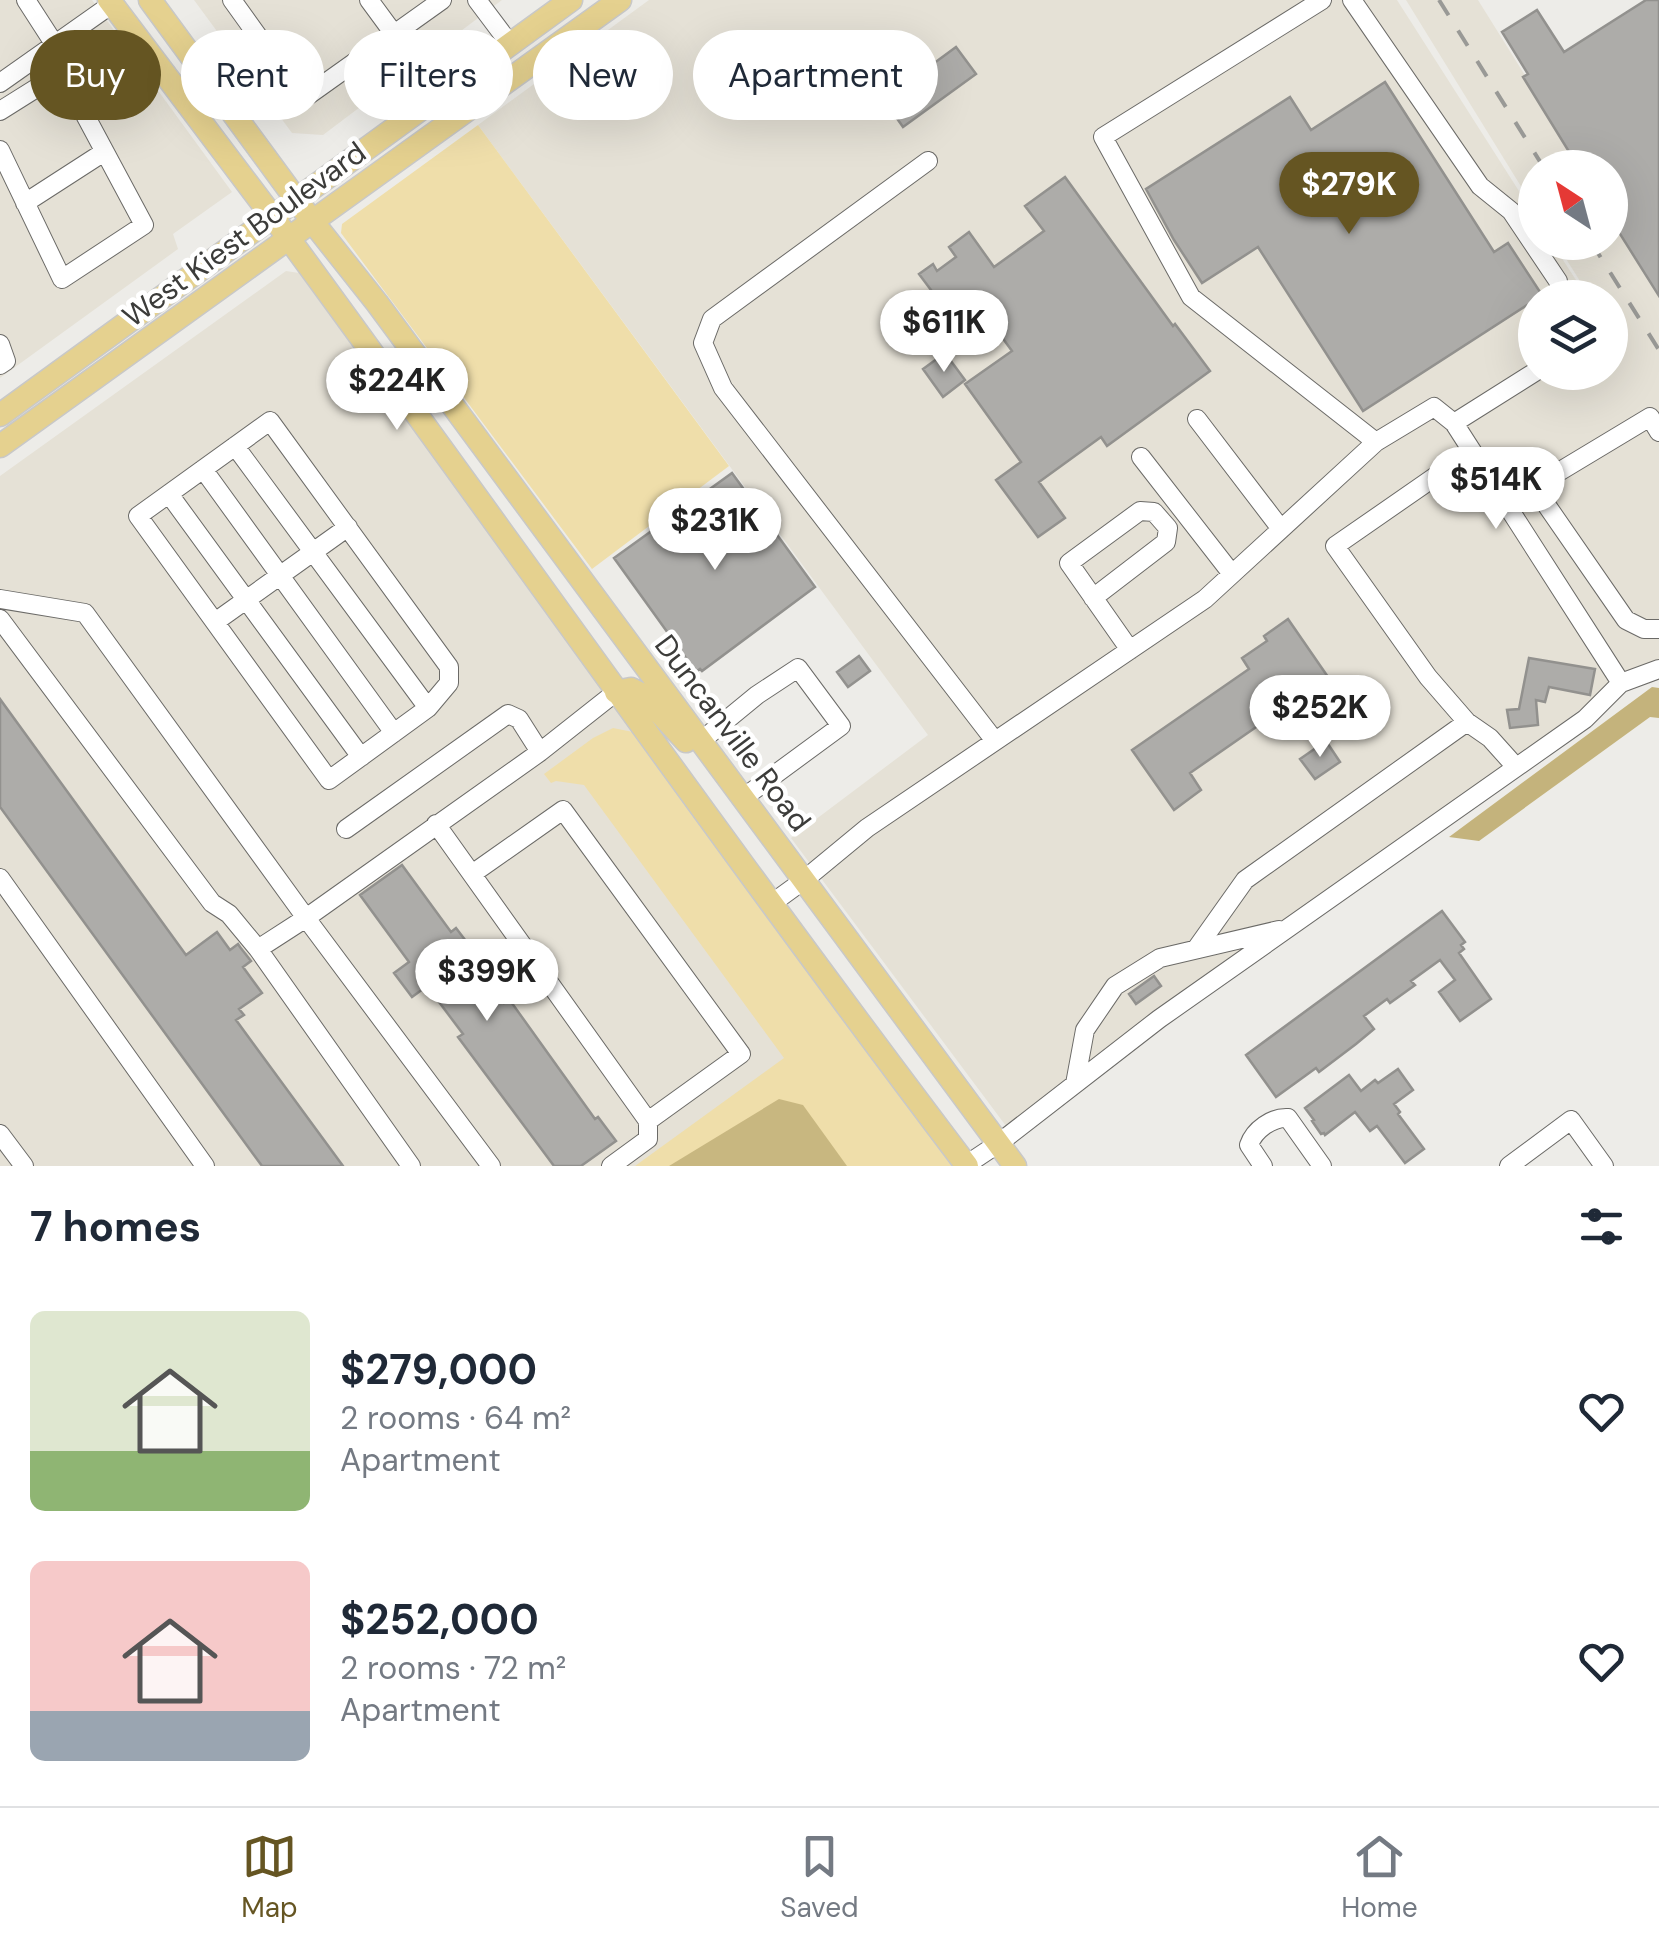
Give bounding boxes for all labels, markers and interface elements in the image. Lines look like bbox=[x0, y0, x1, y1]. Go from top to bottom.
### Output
chip: Buy bbox=[30, 30, 161, 120]
chip: Rent bbox=[181, 30, 324, 120]
chip: Filters bbox=[344, 30, 513, 120]
chip: New bbox=[533, 30, 673, 120]
chip: Apartment bbox=[693, 30, 938, 120]
street label: West Kiest Boulevard bbox=[115, 133, 373, 335]
north arrow bbox=[1518, 150, 1628, 260]
map controls bbox=[1518, 150, 1628, 390]
pin: $279K bbox=[1279, 152, 1419, 237]
text: $279K bbox=[1301, 163, 1397, 205]
button: layers bbox=[1518, 280, 1628, 390]
pin: $611K bbox=[874, 290, 1014, 375]
text: $611K bbox=[902, 301, 986, 343]
pin: $224K bbox=[327, 348, 467, 433]
text: $224K bbox=[348, 359, 446, 401]
pin: $514K bbox=[1426, 447, 1566, 532]
text: $514K bbox=[1450, 458, 1542, 500]
pin: $231K bbox=[645, 488, 785, 573]
text: $231K bbox=[670, 499, 760, 541]
street label: Duncanville Road bbox=[646, 627, 820, 839]
pin: $252K bbox=[1250, 675, 1390, 760]
text: $252K bbox=[1272, 686, 1368, 728]
pin: $399K bbox=[417, 939, 557, 1024]
text: $399K bbox=[437, 950, 537, 992]
text: 7 homes bbox=[30, 1199, 201, 1254]
icon: filters bbox=[1574, 1199, 1629, 1254]
text: $279,000 bbox=[340, 1342, 537, 1397]
icon: home bbox=[110, 1351, 230, 1471]
icon: heart bbox=[1574, 1384, 1629, 1439]
text: 2 rooms · 64 m² bbox=[340, 1397, 571, 1439]
text: Apartment bbox=[340, 1439, 501, 1481]
text: $252,000 bbox=[340, 1592, 539, 1647]
icon: home bbox=[110, 1601, 230, 1721]
icon: heart bbox=[1574, 1634, 1629, 1689]
text: 2 rooms · 72 m² bbox=[340, 1647, 566, 1689]
text: Apartment bbox=[340, 1689, 501, 1731]
tab: Map bbox=[241, 1829, 298, 1926]
tab: Saved bbox=[780, 1829, 859, 1926]
tab: Home bbox=[1341, 1829, 1418, 1926]

